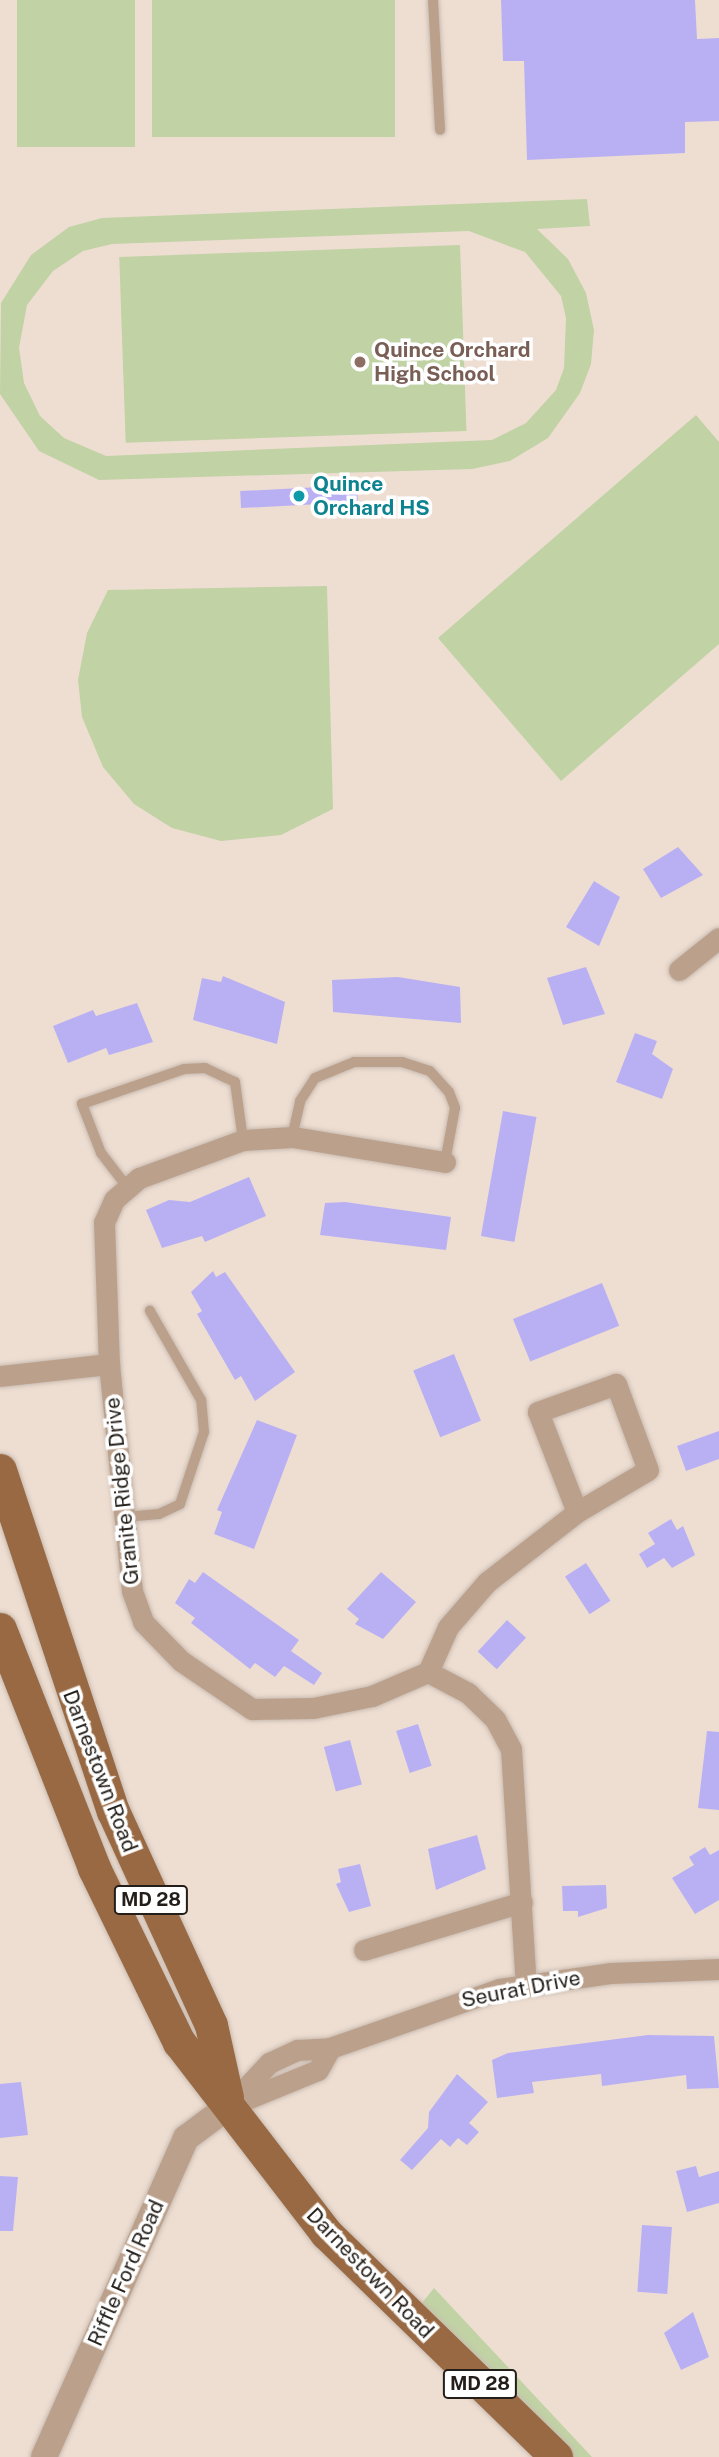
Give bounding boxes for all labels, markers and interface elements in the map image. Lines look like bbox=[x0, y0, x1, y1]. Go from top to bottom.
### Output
place label: Quince Orchard High School bbox=[374, 337, 531, 387]
marker: Quince Orchard High School bbox=[352, 354, 368, 370]
place label: Quince Orchard HS bbox=[313, 471, 430, 521]
marker: Quince Orchard HS bbox=[291, 488, 307, 504]
street label: Granite Ridge Drive bbox=[100, 1396, 144, 1586]
street label: Darnestown Road bbox=[57, 1686, 143, 1856]
road number: MD 28 bbox=[113, 1884, 190, 1916]
street label: Seurat Drive bbox=[459, 1965, 583, 2013]
street label: Riffle Ford Road bbox=[82, 2196, 170, 2350]
street label: Darnestown Road bbox=[301, 2203, 439, 2343]
road number: MD 28 bbox=[442, 2368, 518, 2400]

